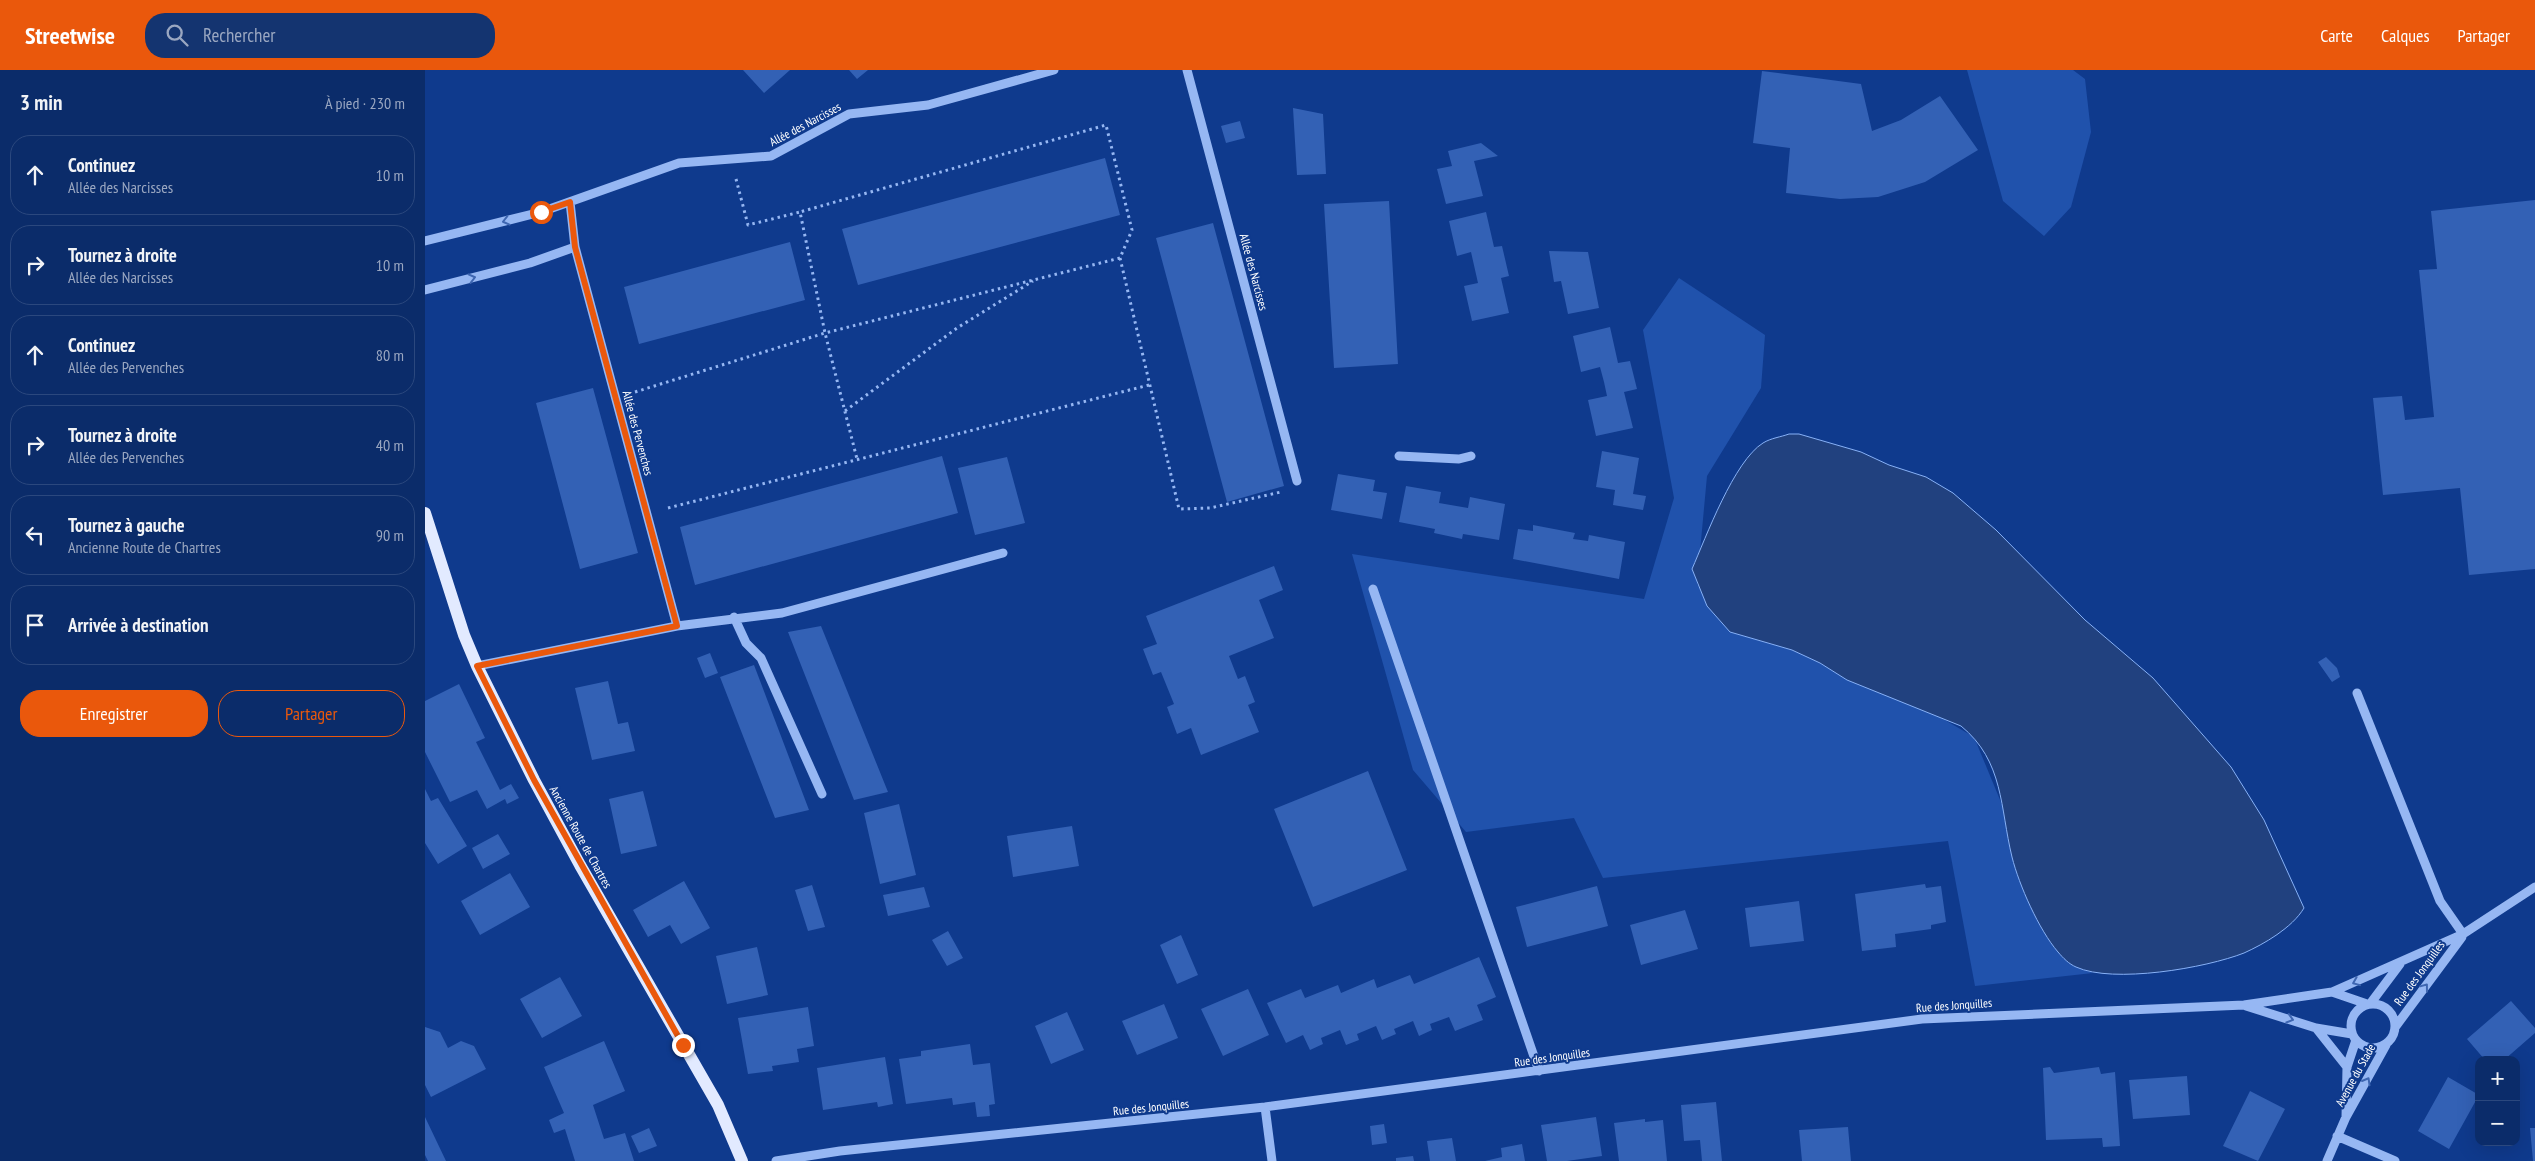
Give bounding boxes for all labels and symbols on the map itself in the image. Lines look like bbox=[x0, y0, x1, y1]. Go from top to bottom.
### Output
street label: Allée des Narcisses bbox=[767, 99, 843, 149]
route start bbox=[530, 201, 553, 224]
one-way arrow bbox=[503, 215, 511, 225]
street label: Allée des Narcisses bbox=[1237, 232, 1271, 312]
one-way arrow bbox=[468, 273, 477, 284]
street label: Allée des Pervenches bbox=[619, 389, 657, 477]
street label: Ancienne Route de Chartres bbox=[547, 783, 615, 891]
street label: Rue des Jonquilles bbox=[2391, 938, 2447, 1008]
one-way arrow bbox=[2352, 977, 2360, 987]
one-way arrow bbox=[2419, 984, 2427, 993]
street label: Rue des Jonquilles bbox=[1915, 995, 1993, 1015]
one-way arrow bbox=[2285, 1014, 2294, 1024]
route end bbox=[672, 1034, 695, 1057]
street label: Avenue du Stade bbox=[2332, 1041, 2378, 1109]
street label: Rue des Jonquilles bbox=[1513, 1044, 1591, 1070]
one-way arrow bbox=[2361, 1078, 2371, 1087]
street label: Rue des Jonquilles bbox=[1112, 1096, 1190, 1118]

